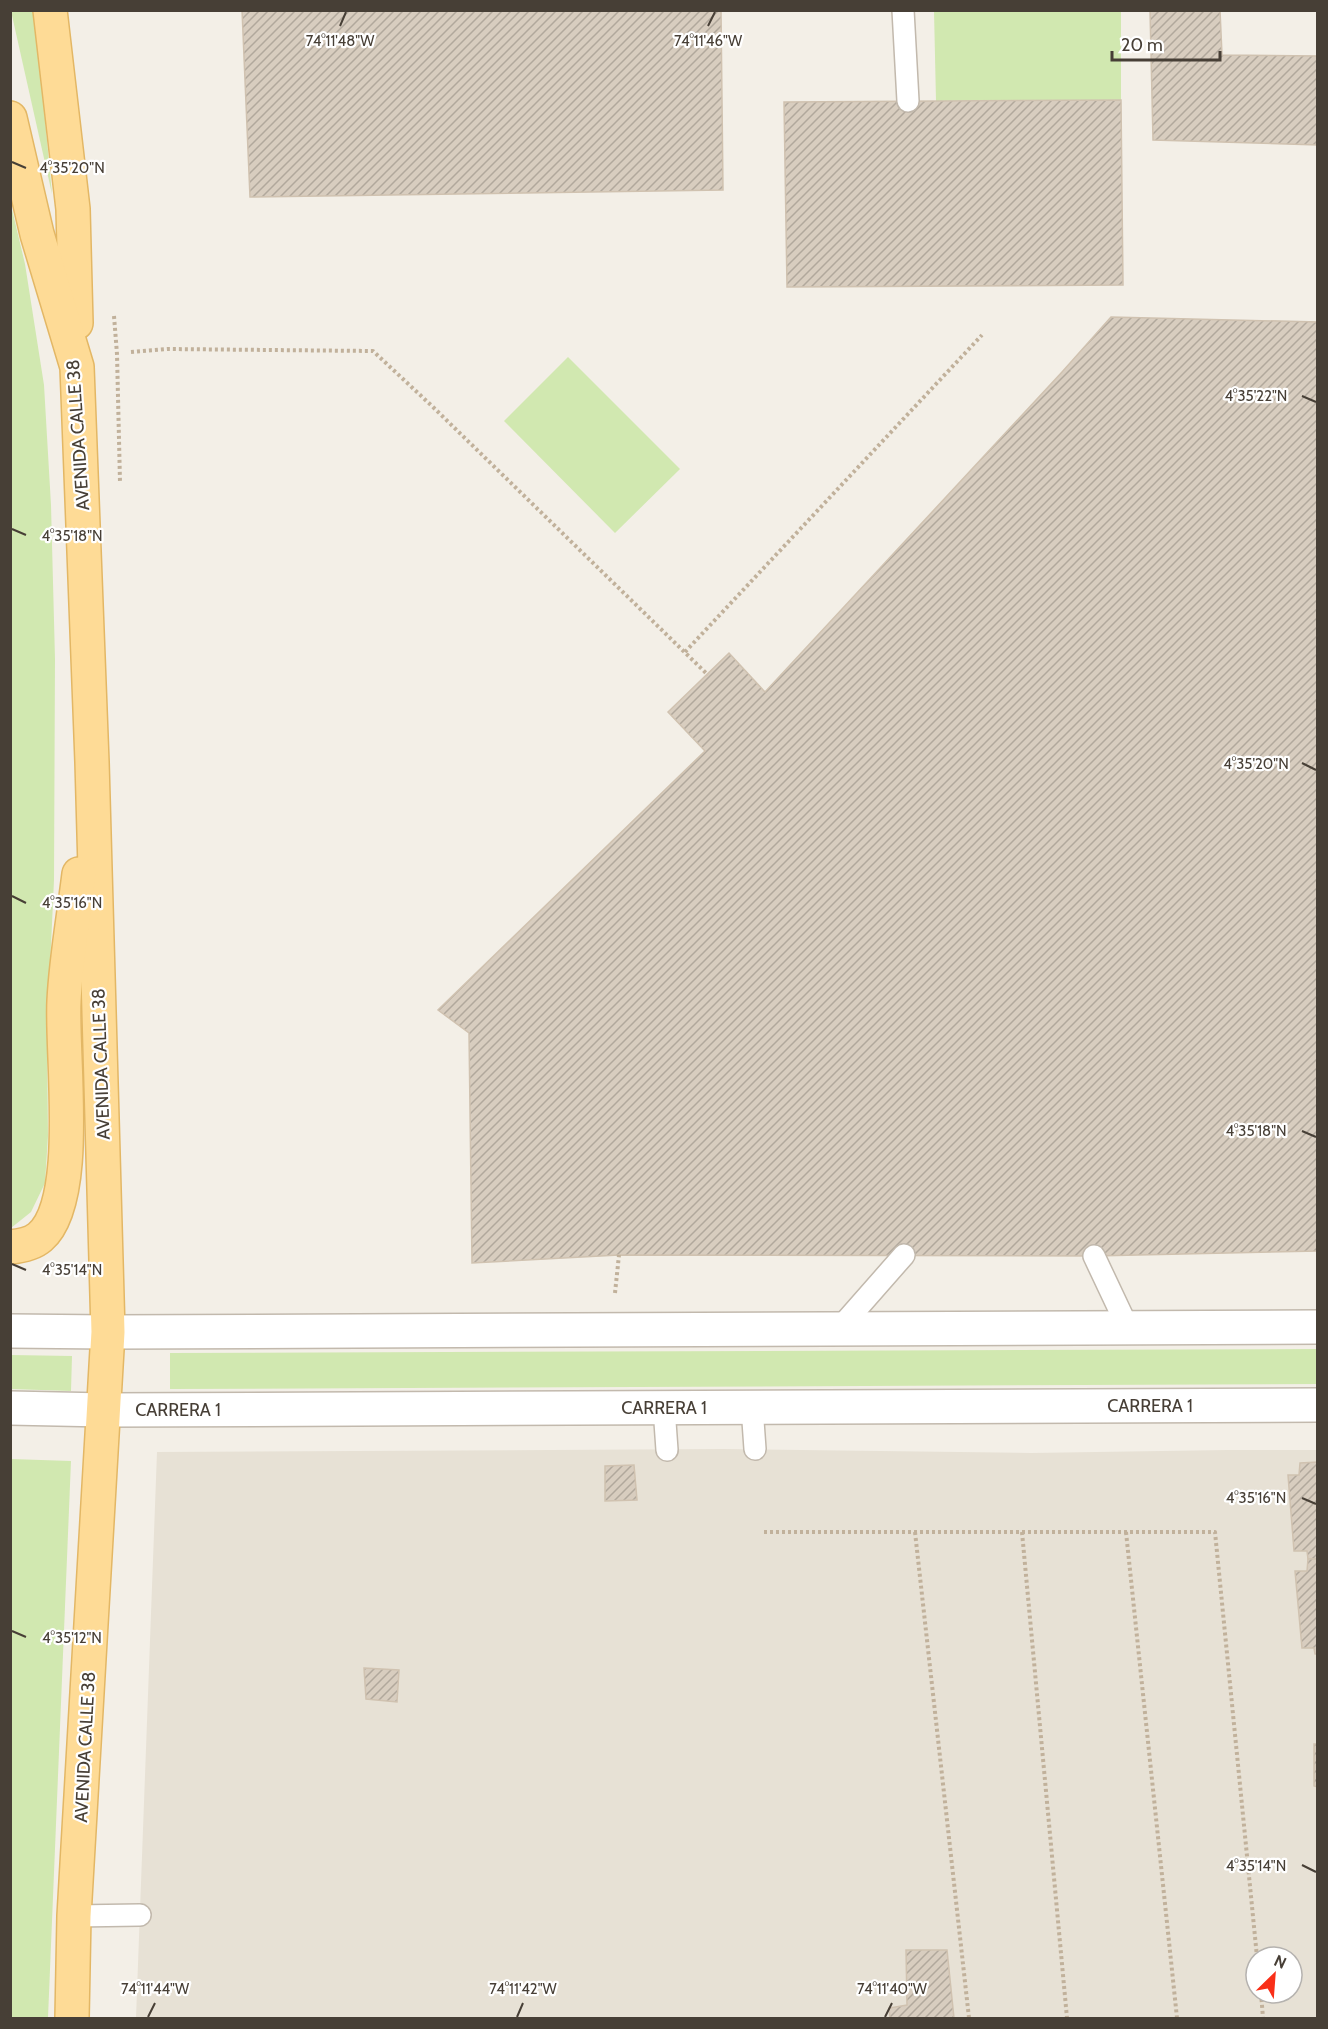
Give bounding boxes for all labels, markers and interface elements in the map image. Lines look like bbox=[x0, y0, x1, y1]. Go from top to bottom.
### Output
scale bar bbox=[1112, 24, 1220, 62]
text: 74°11'48"W bbox=[306, 32, 375, 50]
text: 74°11'46"W bbox=[674, 32, 743, 50]
text: 20 m bbox=[1121, 34, 1163, 56]
text: 4°35'20"N bbox=[39, 159, 105, 177]
street label: AVENIDA CALLE 38 bbox=[62, 359, 94, 511]
text: 4°35'22"N bbox=[1225, 387, 1287, 405]
text: 4°35'18"N bbox=[41, 527, 103, 545]
text: 4°35'20"N bbox=[1223, 755, 1289, 773]
text: 4°35'16"N bbox=[42, 894, 102, 912]
street label: AVENIDA CALLE 38 bbox=[87, 988, 115, 1140]
text: 4°35'18"N bbox=[1225, 1122, 1287, 1140]
text: 4°35'14"N bbox=[42, 1261, 102, 1279]
street label: CARRERA 1 bbox=[1107, 1395, 1193, 1417]
street label: CARRERA 1 bbox=[621, 1397, 707, 1419]
street label: CARRERA 1 bbox=[135, 1399, 221, 1421]
text: 4°35'16"N bbox=[1226, 1489, 1286, 1507]
text: 4°35'12"N bbox=[42, 1629, 102, 1647]
street label: AVENIDA CALLE 38 bbox=[70, 1671, 100, 1823]
text: 4°35'14"N bbox=[1226, 1857, 1286, 1875]
north arrow bbox=[1244, 1945, 1304, 2005]
text: N bbox=[1271, 1951, 1289, 1973]
text: 74°11'44"W bbox=[121, 1980, 190, 1998]
text: 74°11'42"W bbox=[489, 1980, 558, 1998]
text: 74°11'40"W bbox=[857, 1980, 928, 1998]

